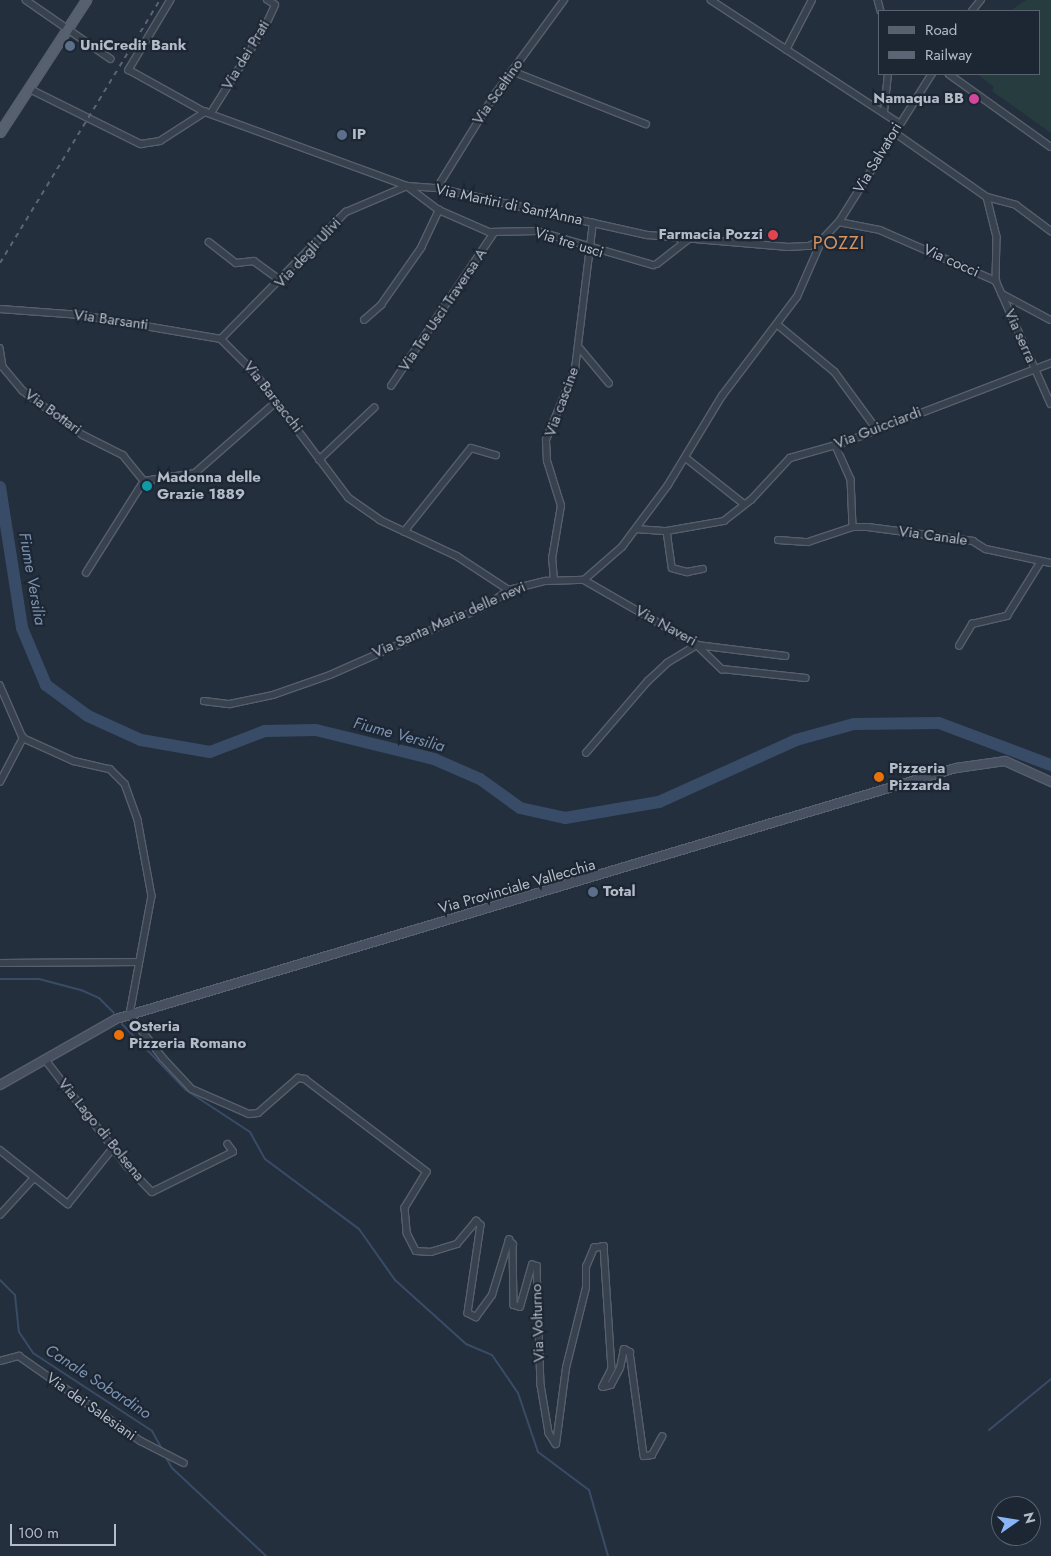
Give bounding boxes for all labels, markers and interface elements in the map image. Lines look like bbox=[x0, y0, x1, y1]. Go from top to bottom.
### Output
legend bbox=[878, 10, 1041, 75]
street label: Via dei Prati bbox=[218, 17, 274, 93]
text: Road bbox=[925, 19, 957, 41]
place label: UniCredit Bank bbox=[80, 37, 186, 55]
marker: UniCredit Bank bbox=[64, 40, 76, 52]
text: Railway bbox=[925, 44, 972, 66]
street label: Via Sceltino bbox=[469, 56, 527, 128]
place label: Namaqua BB bbox=[873, 90, 964, 108]
marker: Namaqua BB bbox=[968, 93, 980, 105]
street label: Via Salvatori bbox=[850, 119, 906, 197]
place label: IP bbox=[352, 126, 366, 144]
marker: IP bbox=[336, 129, 348, 141]
street label: Via Martiri di Sant'Anna bbox=[434, 181, 584, 229]
street label: Via degli Ulivi bbox=[271, 214, 345, 292]
street label: Via tre usci bbox=[532, 224, 606, 262]
place label: Farmacia Pozzi bbox=[659, 226, 763, 244]
marker: Farmacia Pozzi bbox=[767, 229, 779, 241]
district label: POZZI bbox=[812, 232, 866, 254]
street label: Via cocci bbox=[920, 241, 982, 281]
street label: Via Tre Usci Traversa A bbox=[395, 245, 491, 375]
street label: Via Barsanti bbox=[73, 306, 149, 334]
street label: Via serra bbox=[1000, 306, 1040, 366]
street label: Via Barsacchi bbox=[240, 358, 306, 436]
street label: Via cascine bbox=[541, 365, 583, 439]
street label: Via Bottari bbox=[21, 385, 85, 439]
street label: Via Guicciardi bbox=[832, 403, 924, 453]
place label: Madonna delle Grazie 1889 bbox=[157, 468, 261, 503]
marker: Madonna delle Grazie 1889 bbox=[141, 480, 153, 492]
street label: Via Canale bbox=[897, 522, 969, 550]
water label: Fiume Versilia bbox=[14, 531, 50, 627]
street label: Via Santa Maria delle nevi bbox=[370, 578, 528, 662]
street label: Via Naveri bbox=[632, 602, 700, 650]
water label: Fiume Versilia bbox=[351, 714, 447, 756]
place label: Pizzeria Pizzarda bbox=[889, 759, 950, 794]
marker: Pizzeria Pizzarda bbox=[873, 771, 885, 783]
street label: Via Provinciale Vallecchia bbox=[437, 856, 597, 918]
place label: Total bbox=[603, 883, 636, 901]
marker: Total bbox=[587, 886, 599, 898]
place label: Osteria Pizzeria Romano bbox=[129, 1017, 246, 1052]
marker: Osteria Pizzeria Romano bbox=[113, 1029, 125, 1041]
street label: Via Lago di Bolsena bbox=[54, 1075, 148, 1185]
street label: Via Volturno bbox=[528, 1283, 548, 1363]
water label: Canale Sobardino bbox=[41, 1341, 155, 1423]
street label: Via dei Salesiani bbox=[43, 1369, 139, 1445]
north arrow bbox=[991, 1496, 1041, 1546]
text: N bbox=[1019, 1510, 1041, 1526]
scale bar bbox=[12, 1514, 119, 1546]
text: 100 m bbox=[18, 1522, 59, 1544]

